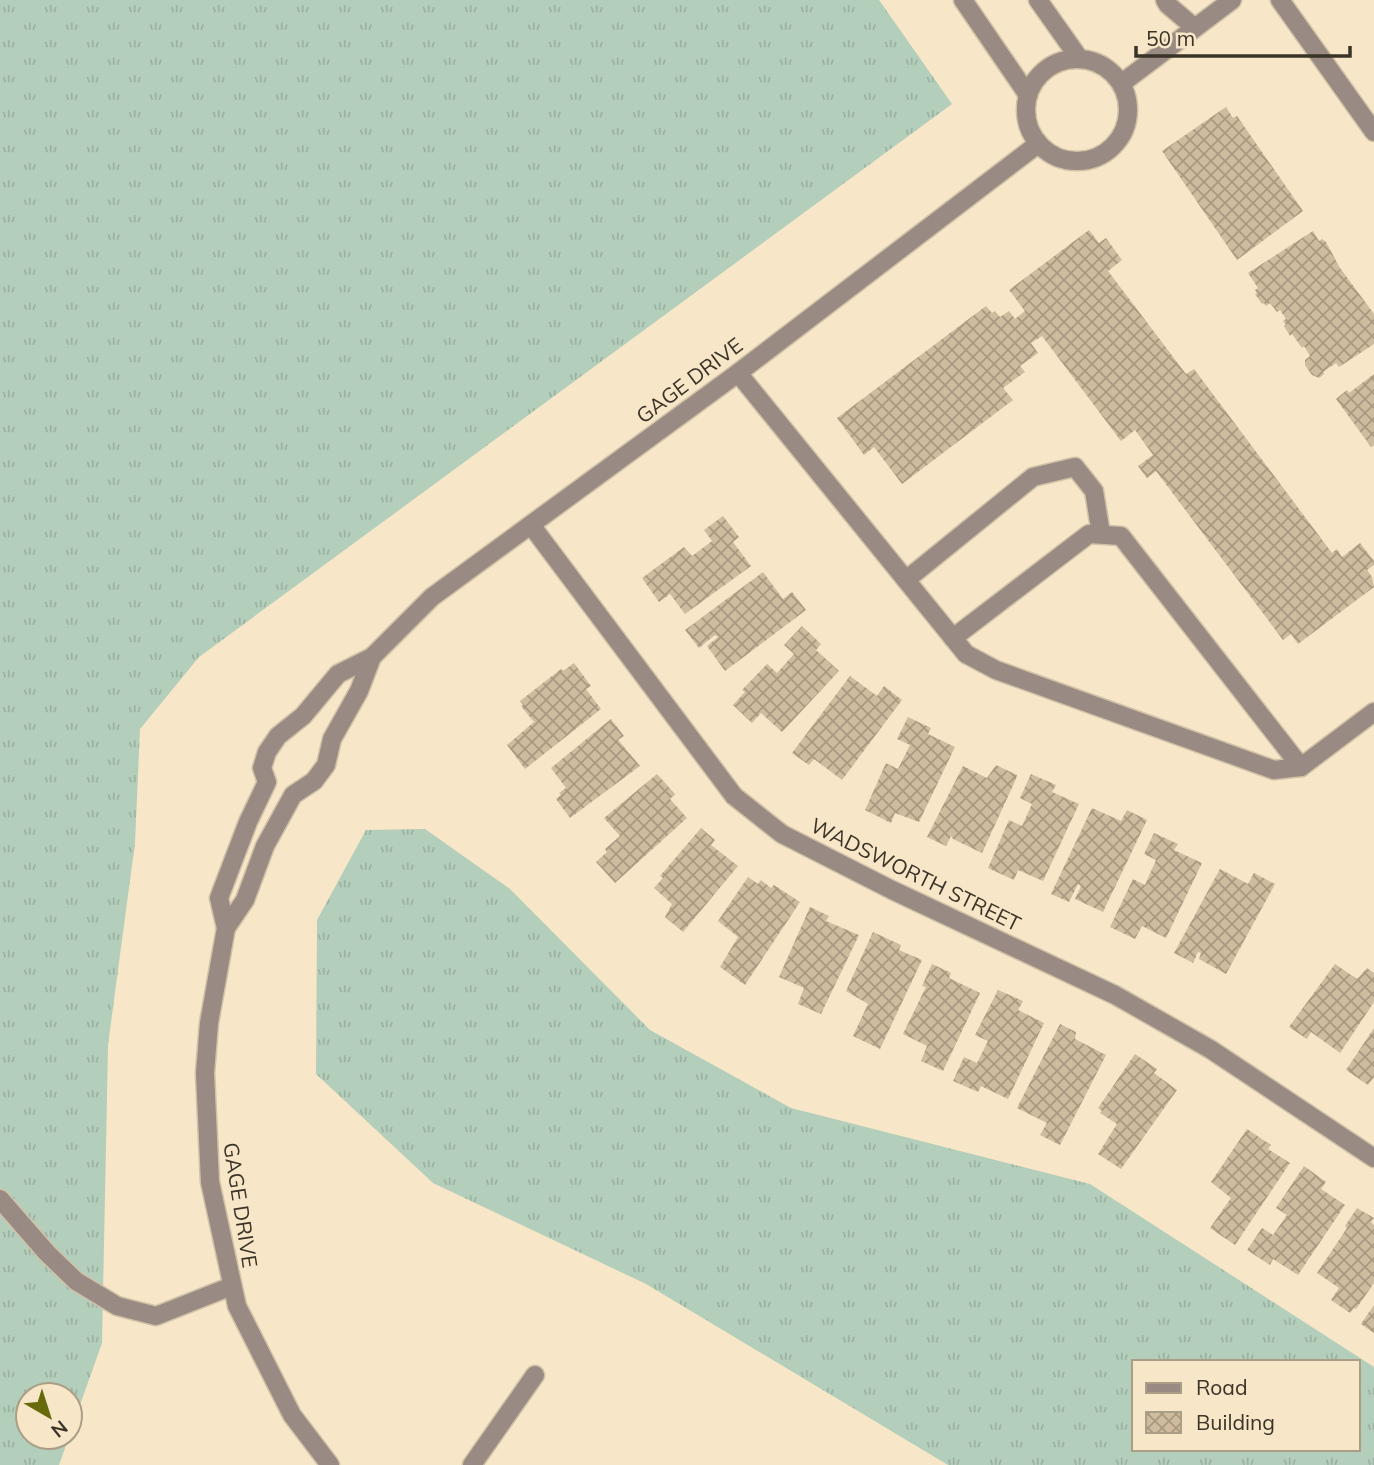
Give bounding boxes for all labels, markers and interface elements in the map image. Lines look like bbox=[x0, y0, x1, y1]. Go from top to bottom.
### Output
scale bar bbox=[1136, 14, 1350, 58]
text: 50 m bbox=[1146, 25, 1195, 51]
street label: GAGE DRIVE bbox=[631, 332, 747, 428]
street label: WADSWORTH STREET bbox=[807, 812, 1026, 936]
street label: GAGE DRIVE bbox=[218, 1141, 264, 1269]
legend bbox=[1132, 1360, 1360, 1451]
text: Road bbox=[1196, 1374, 1247, 1400]
north arrow bbox=[14, 1381, 84, 1451]
text: Building bbox=[1196, 1409, 1275, 1435]
text: N bbox=[47, 1415, 73, 1443]

